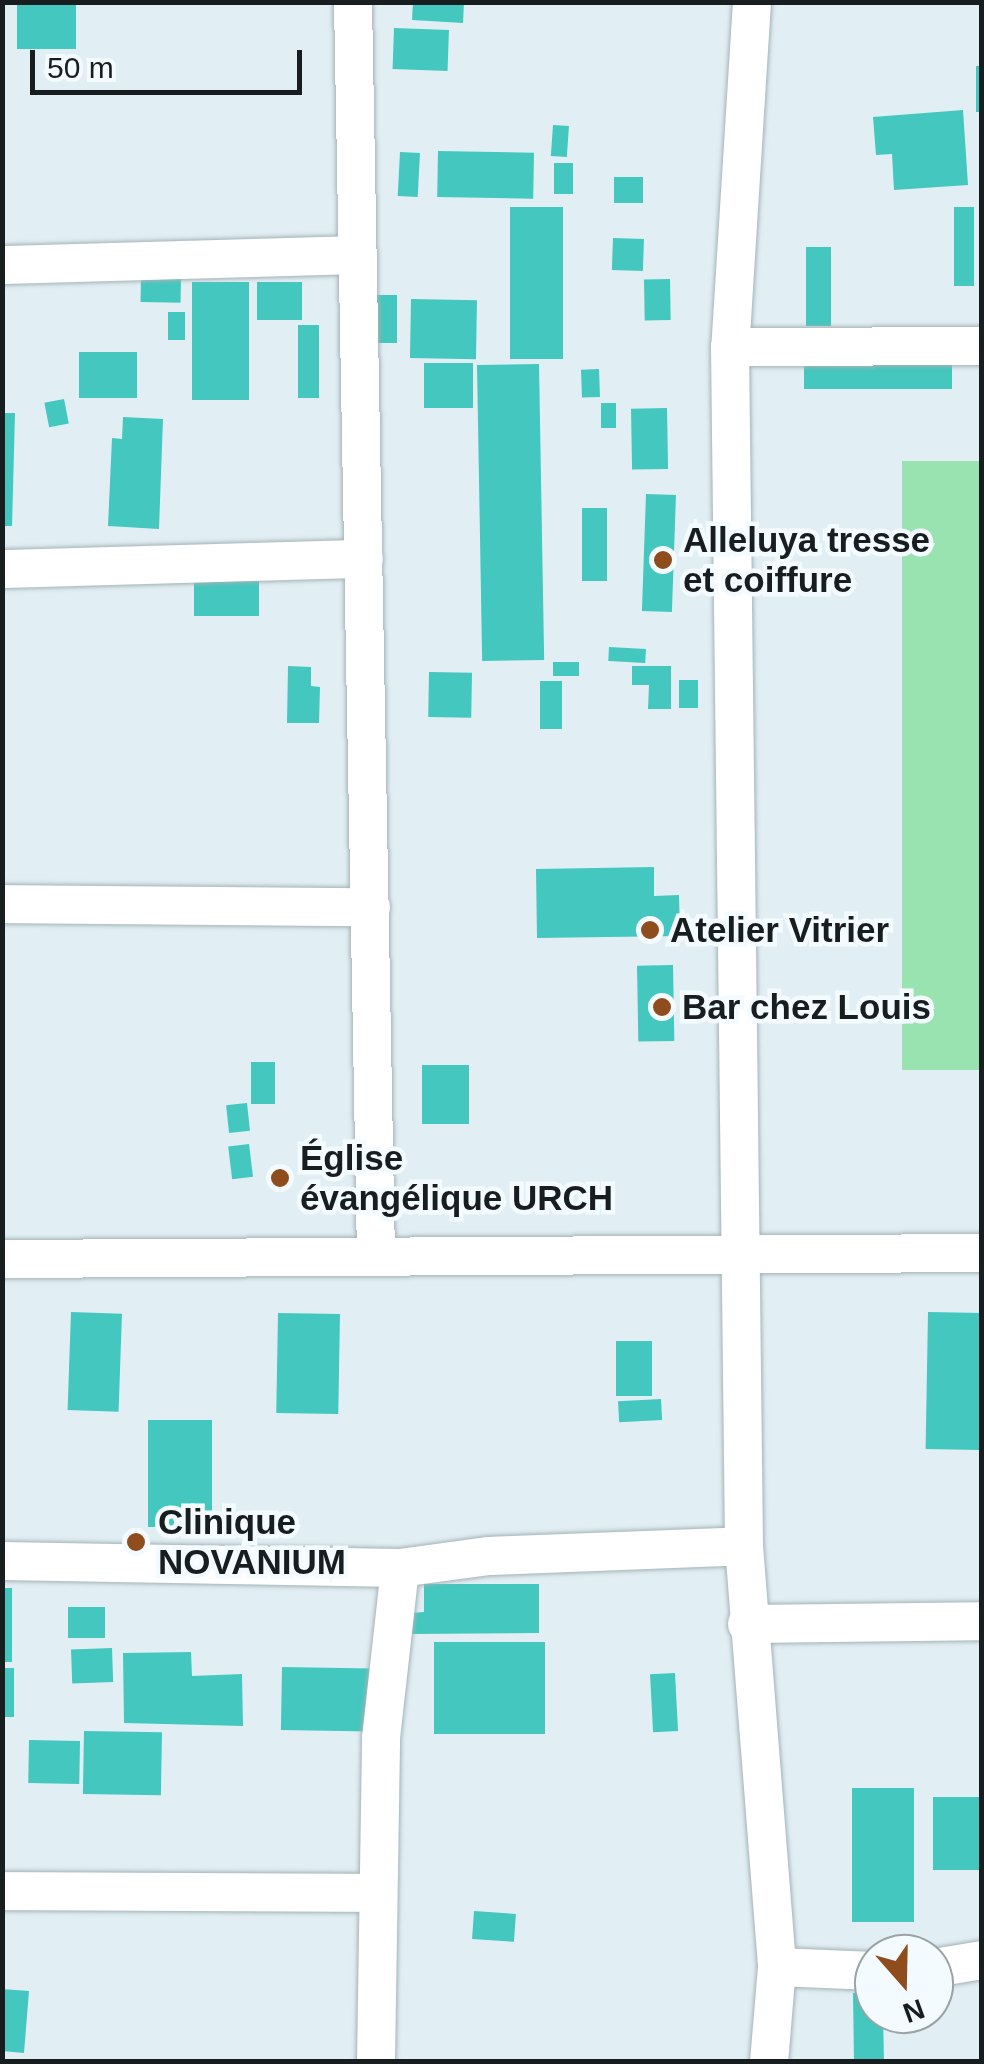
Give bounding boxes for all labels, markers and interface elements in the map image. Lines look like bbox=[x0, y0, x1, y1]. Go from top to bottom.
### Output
scale bar bbox=[35, 30, 308, 92]
text: 50 m bbox=[47, 51, 114, 84]
place label: Alleluya tresse et coiffure bbox=[683, 519, 930, 601]
marker: Alleluya tresse et coiffure bbox=[652, 549, 674, 571]
place label: Atelier Vitrier bbox=[670, 909, 889, 951]
marker: Atelier Vitrier bbox=[639, 919, 661, 941]
place label: Bar chez Louis bbox=[682, 986, 931, 1028]
marker: Bar chez Louis bbox=[651, 996, 673, 1018]
place label: Église évangélique URCH bbox=[300, 1137, 613, 1219]
marker: Église évangélique URCH bbox=[269, 1167, 291, 1189]
place label: Clinique NOVANIUM bbox=[158, 1501, 346, 1583]
marker: Clinique NOVANIUM bbox=[123, 1529, 149, 1555]
north arrow bbox=[854, 1934, 954, 2034]
text: N bbox=[899, 1993, 929, 2029]

